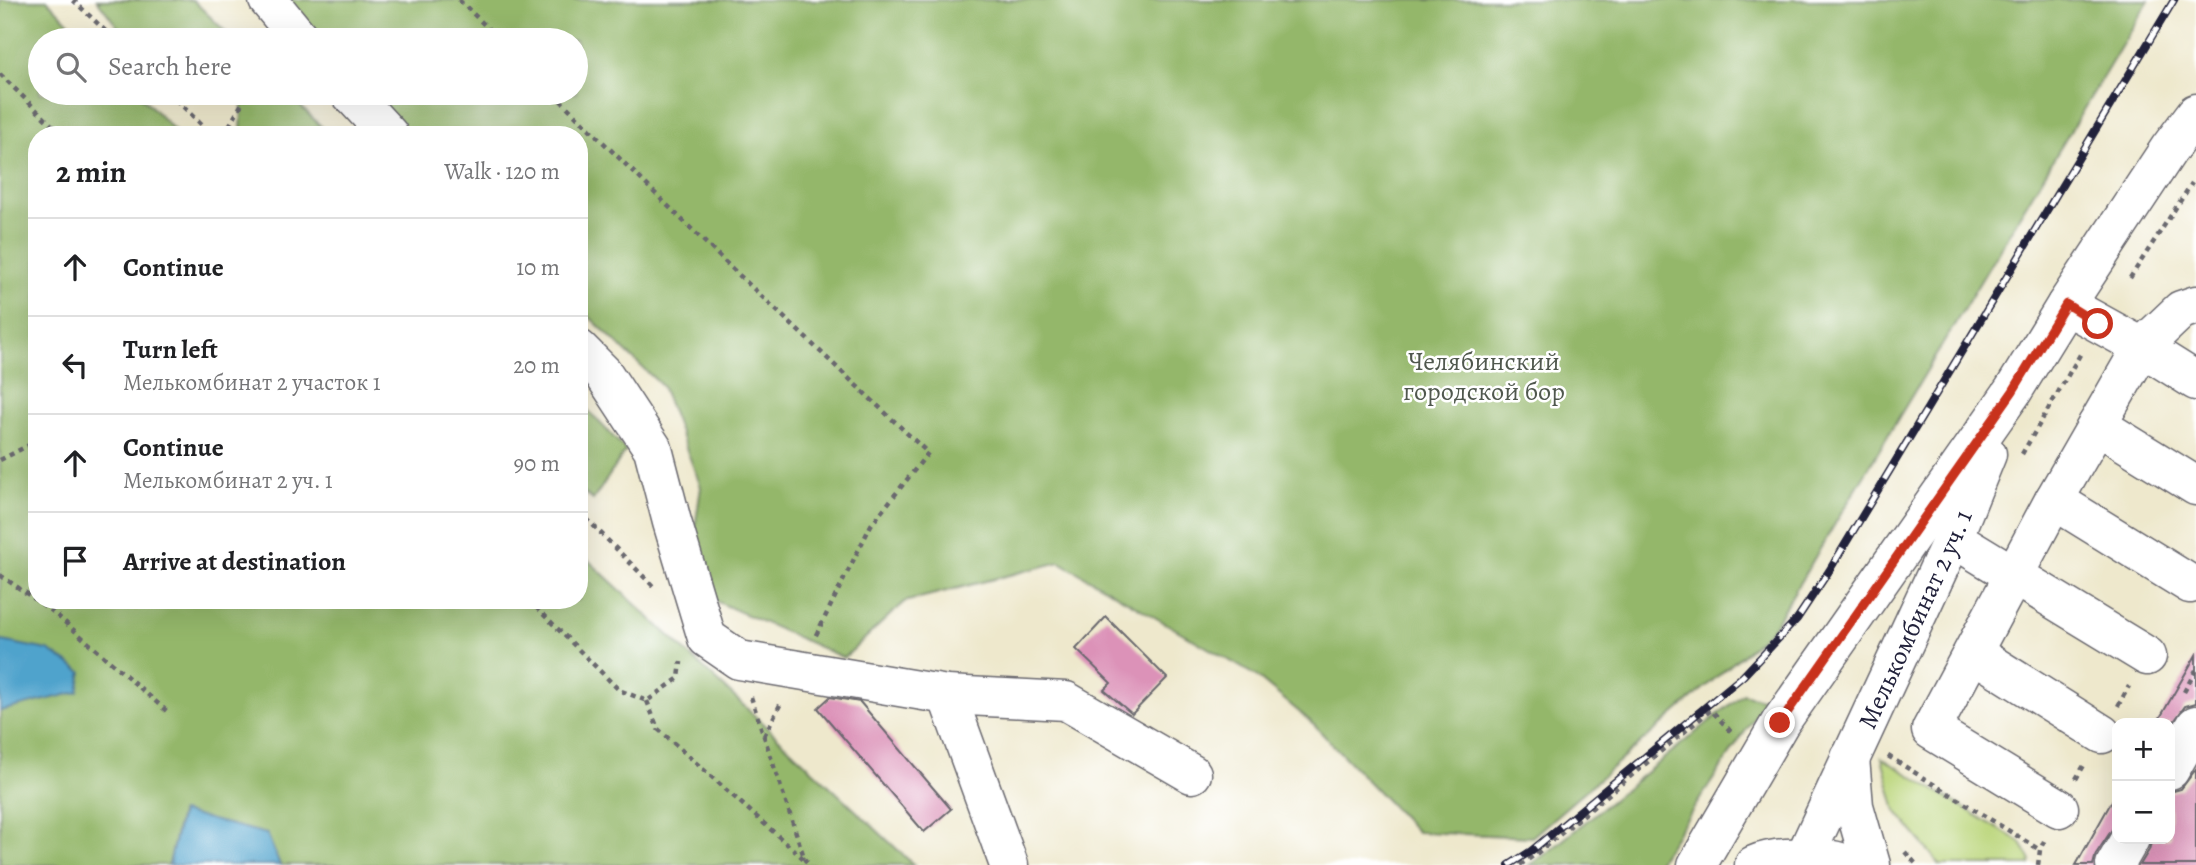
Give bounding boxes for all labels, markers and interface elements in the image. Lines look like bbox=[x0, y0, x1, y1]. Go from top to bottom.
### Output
search box bbox=[28, 28, 588, 105]
icon: search bbox=[52, 48, 90, 86]
text: Search here bbox=[108, 49, 232, 84]
text: 2 min bbox=[56, 152, 126, 192]
text: Walk · 120 m bbox=[444, 156, 560, 187]
icon: ahead bbox=[56, 248, 94, 286]
text: Continue bbox=[123, 250, 224, 285]
text: 10 m bbox=[516, 252, 560, 283]
route start bbox=[2082, 308, 2113, 339]
text: Turn left bbox=[123, 332, 218, 367]
park label: Челябинский городской бор bbox=[1403, 344, 1565, 409]
icon: left bbox=[56, 346, 94, 384]
text: 20 m bbox=[513, 350, 560, 381]
text: Мелькомбинат 2 участок 1 bbox=[123, 367, 381, 398]
text: Continue bbox=[123, 430, 224, 465]
icon: ahead bbox=[56, 444, 94, 482]
text: 90 m bbox=[514, 448, 560, 479]
text: Мелькомбинат 2 уч. 1 bbox=[123, 465, 333, 496]
street label: Мелькомбинат 2 уч. 1 bbox=[1849, 504, 1980, 734]
icon: arrive bbox=[56, 542, 94, 580]
text: Arrive at destination bbox=[123, 544, 346, 579]
route end bbox=[1764, 707, 1795, 738]
map controls bbox=[2112, 718, 2175, 844]
button: + bbox=[2112, 718, 2175, 781]
button: − bbox=[2112, 781, 2175, 844]

